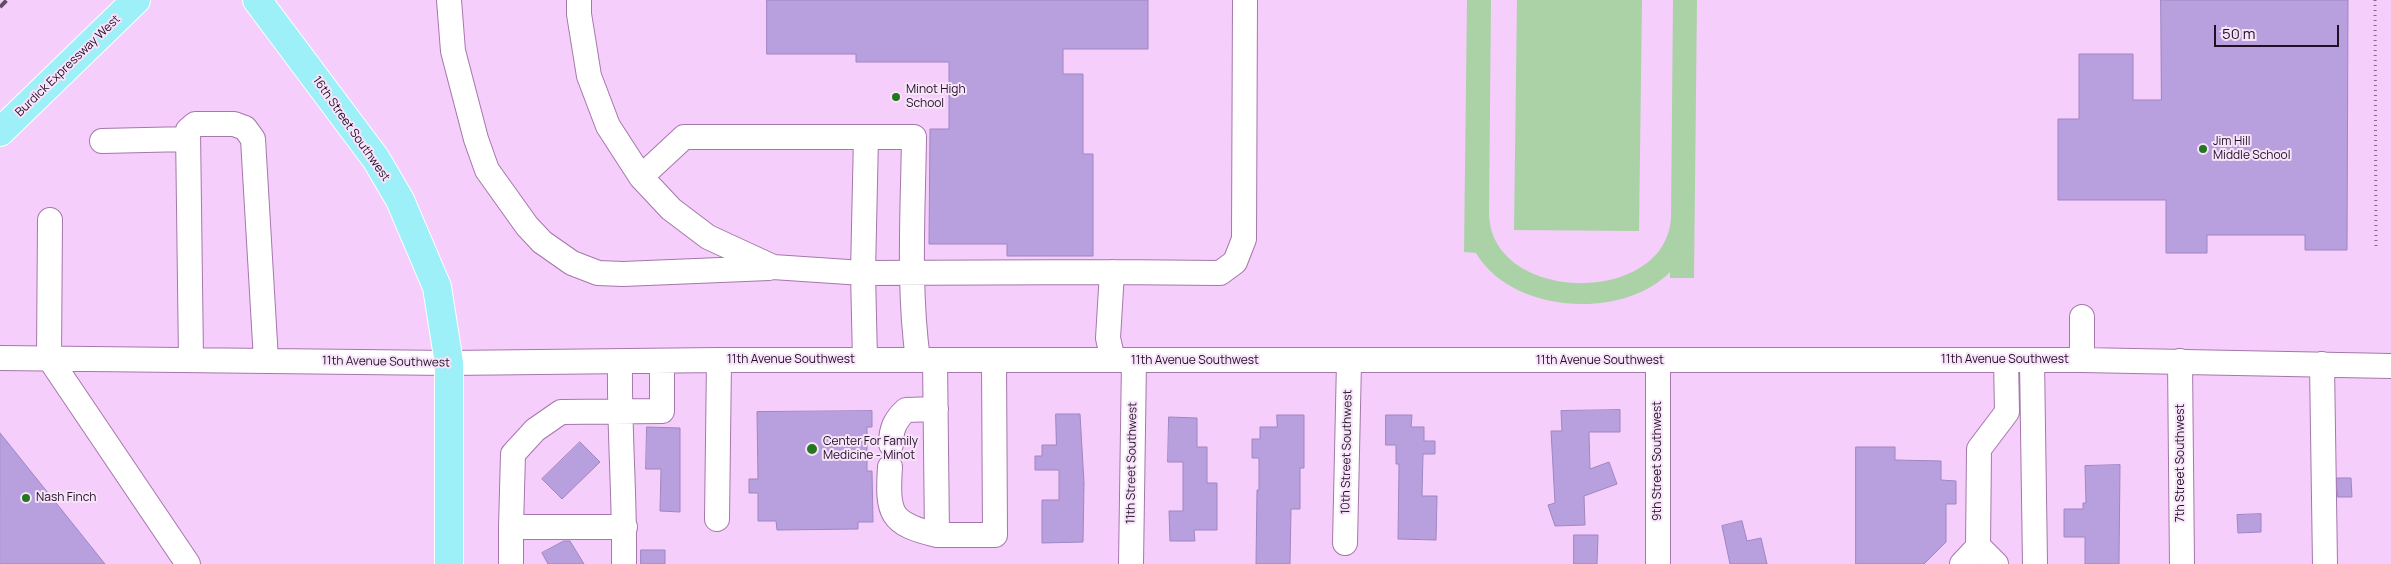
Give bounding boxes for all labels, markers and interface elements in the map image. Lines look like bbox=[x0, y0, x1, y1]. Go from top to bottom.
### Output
street label: Burdick Expressway West bbox=[13, 12, 123, 120]
scale bar bbox=[2216, 15, 2341, 47]
text: 50 m bbox=[2222, 23, 2256, 44]
street label: 16th Street Southwest bbox=[309, 74, 393, 184]
place label: Minot High School bbox=[906, 83, 966, 111]
marker: Minot High School bbox=[890, 91, 902, 103]
place label: Jim Hill Middle School bbox=[2213, 135, 2290, 163]
marker: Jim Hill Middle School bbox=[2197, 143, 2209, 155]
street label: 11th Avenue Southwest bbox=[727, 353, 855, 367]
street label: 11th Avenue Southwest bbox=[1941, 353, 2069, 367]
street label: 11th Avenue Southwest bbox=[322, 354, 450, 370]
street label: 11th Avenue Southwest bbox=[1131, 354, 1259, 368]
street label: 11th Avenue Southwest bbox=[1536, 354, 1664, 368]
street label: 10th Street Southwest bbox=[1339, 390, 1355, 514]
street label: 9th Street Southwest bbox=[1651, 401, 1665, 521]
street label: 11th Street Southwest bbox=[1124, 402, 1140, 524]
street label: 7th Street Southwest bbox=[2174, 404, 2188, 522]
place label: Center For Family Medicine - Minot bbox=[823, 435, 918, 463]
marker: Center For Family Medicine - Minot bbox=[805, 442, 819, 456]
place label: Nash Finch bbox=[36, 491, 96, 505]
marker: Nash Finch bbox=[20, 492, 32, 504]

